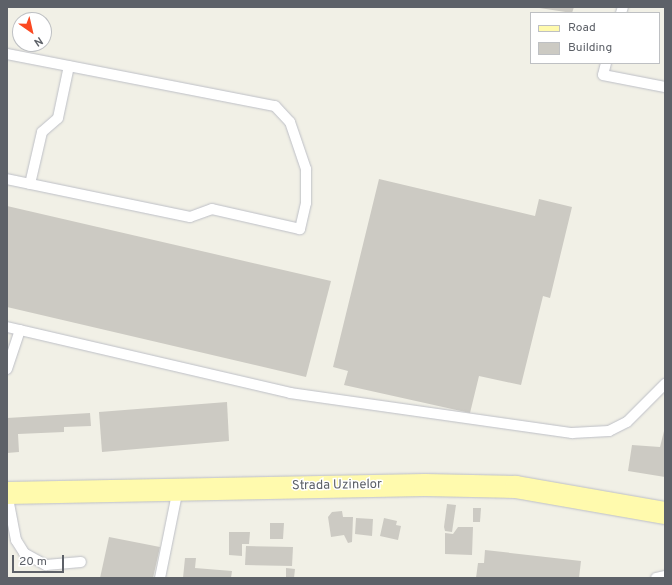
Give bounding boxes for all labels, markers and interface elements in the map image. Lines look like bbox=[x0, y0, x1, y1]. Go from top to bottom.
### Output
north arrow bbox=[12, 12, 52, 52]
legend bbox=[530, 12, 660, 64]
text: Road bbox=[568, 20, 596, 36]
text: N bbox=[31, 33, 45, 49]
text: Building bbox=[568, 40, 612, 56]
street label: Strada Uzinelor bbox=[292, 477, 382, 495]
scale bar bbox=[14, 547, 66, 573]
text: 20 m bbox=[19, 554, 47, 570]

